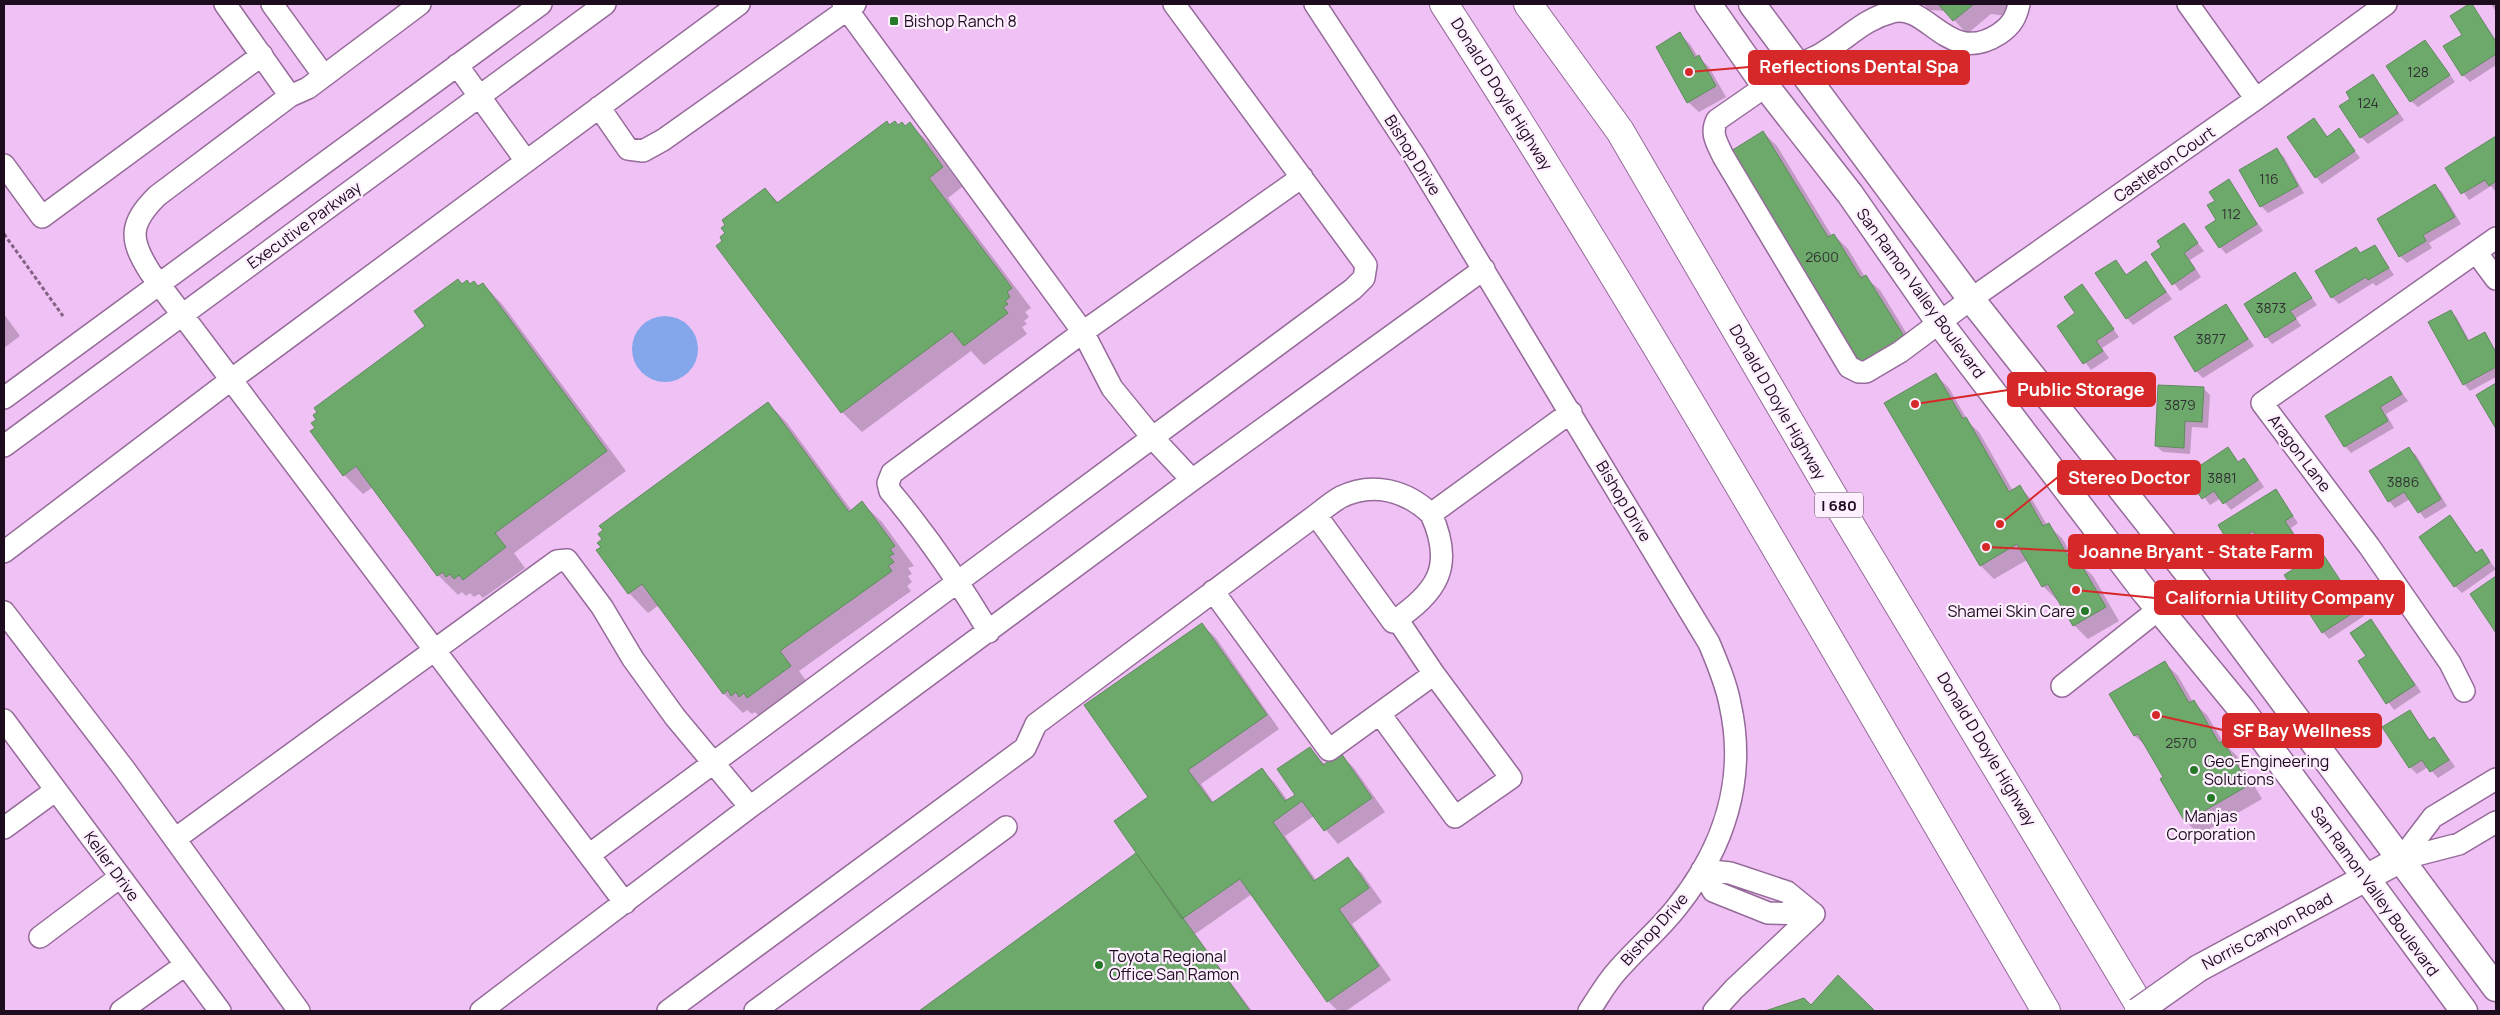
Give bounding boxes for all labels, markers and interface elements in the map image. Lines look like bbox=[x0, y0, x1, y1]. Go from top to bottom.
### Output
place label: Bishop Ranch 8 bbox=[904, 10, 1017, 32]
street label: Donald D Doyle Highway bbox=[1446, 14, 1558, 175]
marker: Bishop Ranch 8 bbox=[888, 15, 900, 27]
callout: Reflections Dental Spa bbox=[1749, 51, 1969, 84]
text: Reflections Dental Spa bbox=[1759, 54, 1959, 78]
house number: 128 bbox=[2407, 62, 2429, 81]
house number: 124 bbox=[2357, 93, 2379, 112]
street label: Bishop Drive bbox=[1380, 111, 1446, 199]
street label: Castleton Court bbox=[2109, 121, 2219, 207]
house number: 116 bbox=[2259, 169, 2279, 188]
street label: Executive Parkway bbox=[243, 176, 366, 274]
street label: San Ramon Valley Boulevard bbox=[1852, 203, 1990, 383]
house number: 112 bbox=[2222, 204, 2240, 223]
house number: 2600 bbox=[1805, 247, 1839, 266]
house number: 3873 bbox=[2256, 298, 2286, 317]
street label: Donald D Doyle Highway bbox=[1725, 320, 1832, 484]
house number: 3877 bbox=[2196, 329, 2226, 348]
callout: Public Storage bbox=[2008, 373, 2155, 406]
text: Public Storage bbox=[2017, 377, 2145, 401]
house number: 3879 bbox=[2164, 395, 2196, 414]
street label: Aragon Lane bbox=[2264, 410, 2336, 496]
street label: Bishop Drive bbox=[1591, 456, 1657, 546]
callout: Stereo Doctor bbox=[2058, 461, 2200, 494]
text: Stereo Doctor bbox=[2068, 465, 2190, 489]
house number: 3881 bbox=[2207, 468, 2237, 487]
house number: 3886 bbox=[2387, 472, 2419, 491]
road number: I 680 bbox=[1815, 492, 1863, 518]
callout: Joanne Bryant - State Farm bbox=[2069, 535, 2323, 568]
text: Joanne Bryant - State Farm bbox=[2079, 539, 2313, 563]
callout: California Utility Company bbox=[2155, 581, 2404, 614]
text: California Utility Company bbox=[2166, 585, 2394, 609]
place label: Shamei Skin Care bbox=[1947, 600, 2075, 622]
marker: Shamei Skin Care bbox=[2079, 605, 2091, 617]
street label: Donald D Doyle Highway bbox=[1932, 668, 2042, 831]
callout: SF Bay Wellness bbox=[2223, 714, 2381, 747]
text: SF Bay Wellness bbox=[2233, 718, 2372, 742]
house number: 2570 bbox=[2165, 733, 2197, 752]
place label: Geo-Engineering Solutions bbox=[2204, 750, 2329, 790]
marker: Geo-Engineering Solutions bbox=[2188, 764, 2200, 776]
marker: Manjas Corporation bbox=[2205, 792, 2217, 804]
street label: San Ramon Valley Boulevard bbox=[2306, 801, 2444, 981]
place label: Manjas Corporation bbox=[2166, 805, 2256, 845]
street label: Keller Drive bbox=[79, 827, 145, 905]
street label: Norris Canyon Road bbox=[2198, 887, 2336, 975]
street label: Bishop Drive bbox=[1615, 888, 1693, 970]
place label: Toyota Regional Office San Ramon bbox=[1109, 945, 1239, 985]
marker: Toyota Regional Office San Ramon bbox=[1093, 959, 1105, 971]

